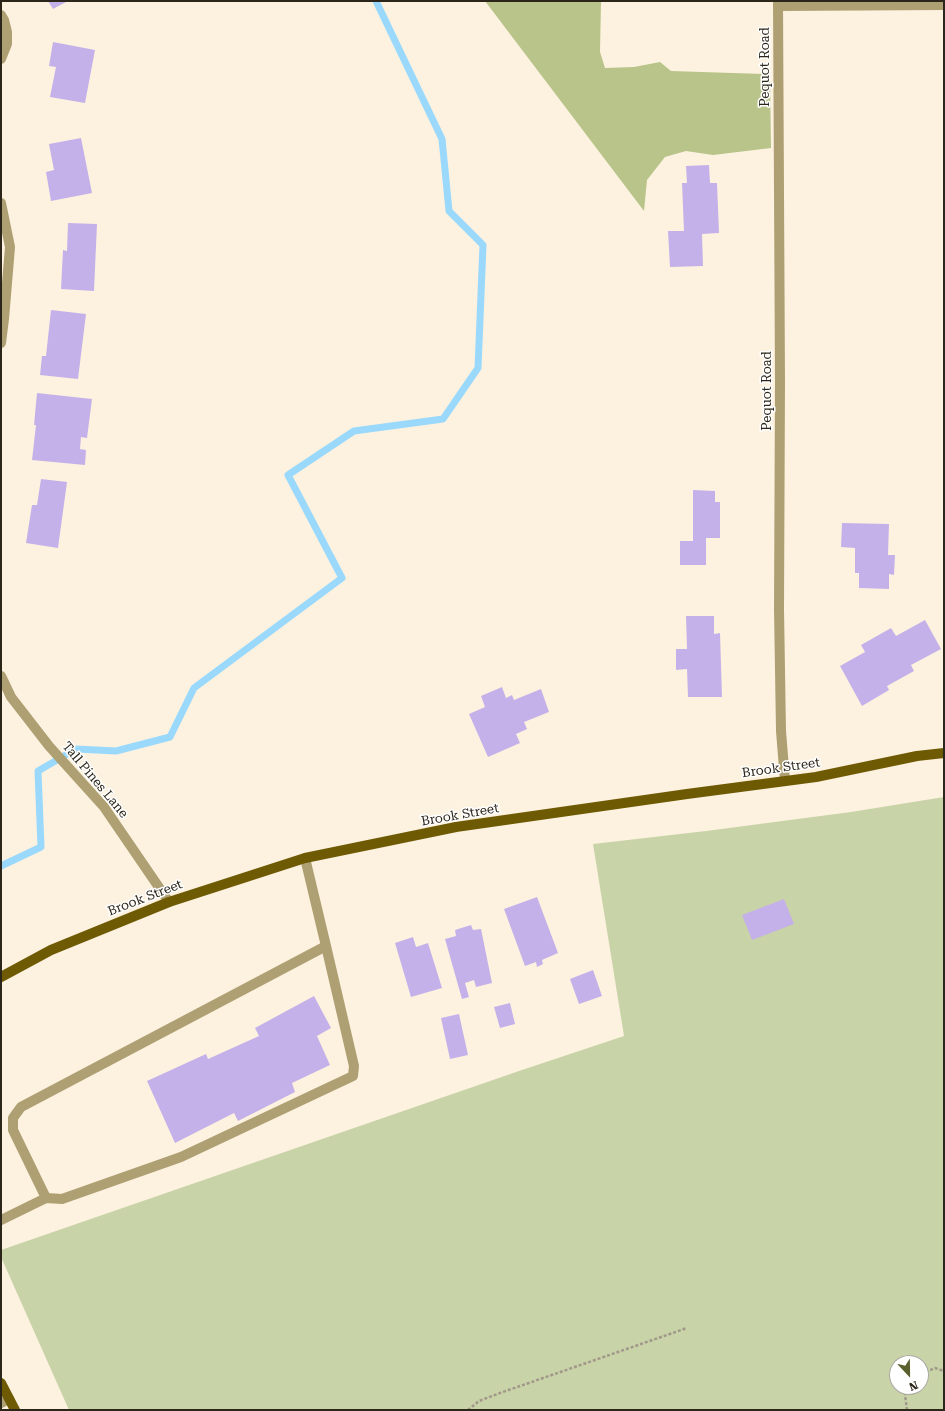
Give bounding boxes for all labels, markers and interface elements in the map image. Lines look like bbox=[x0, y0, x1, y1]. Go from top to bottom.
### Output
street label: Pequot Road bbox=[757, 27, 773, 107]
street label: Pequot Road bbox=[759, 351, 775, 431]
street label: Tall Pines Lane bbox=[59, 739, 131, 821]
street label: Brook Street bbox=[741, 755, 821, 781]
street label: Brook Street bbox=[420, 800, 500, 830]
street label: Brook Street bbox=[105, 877, 185, 919]
north arrow bbox=[889, 1355, 929, 1395]
text: N bbox=[907, 1378, 920, 1393]

